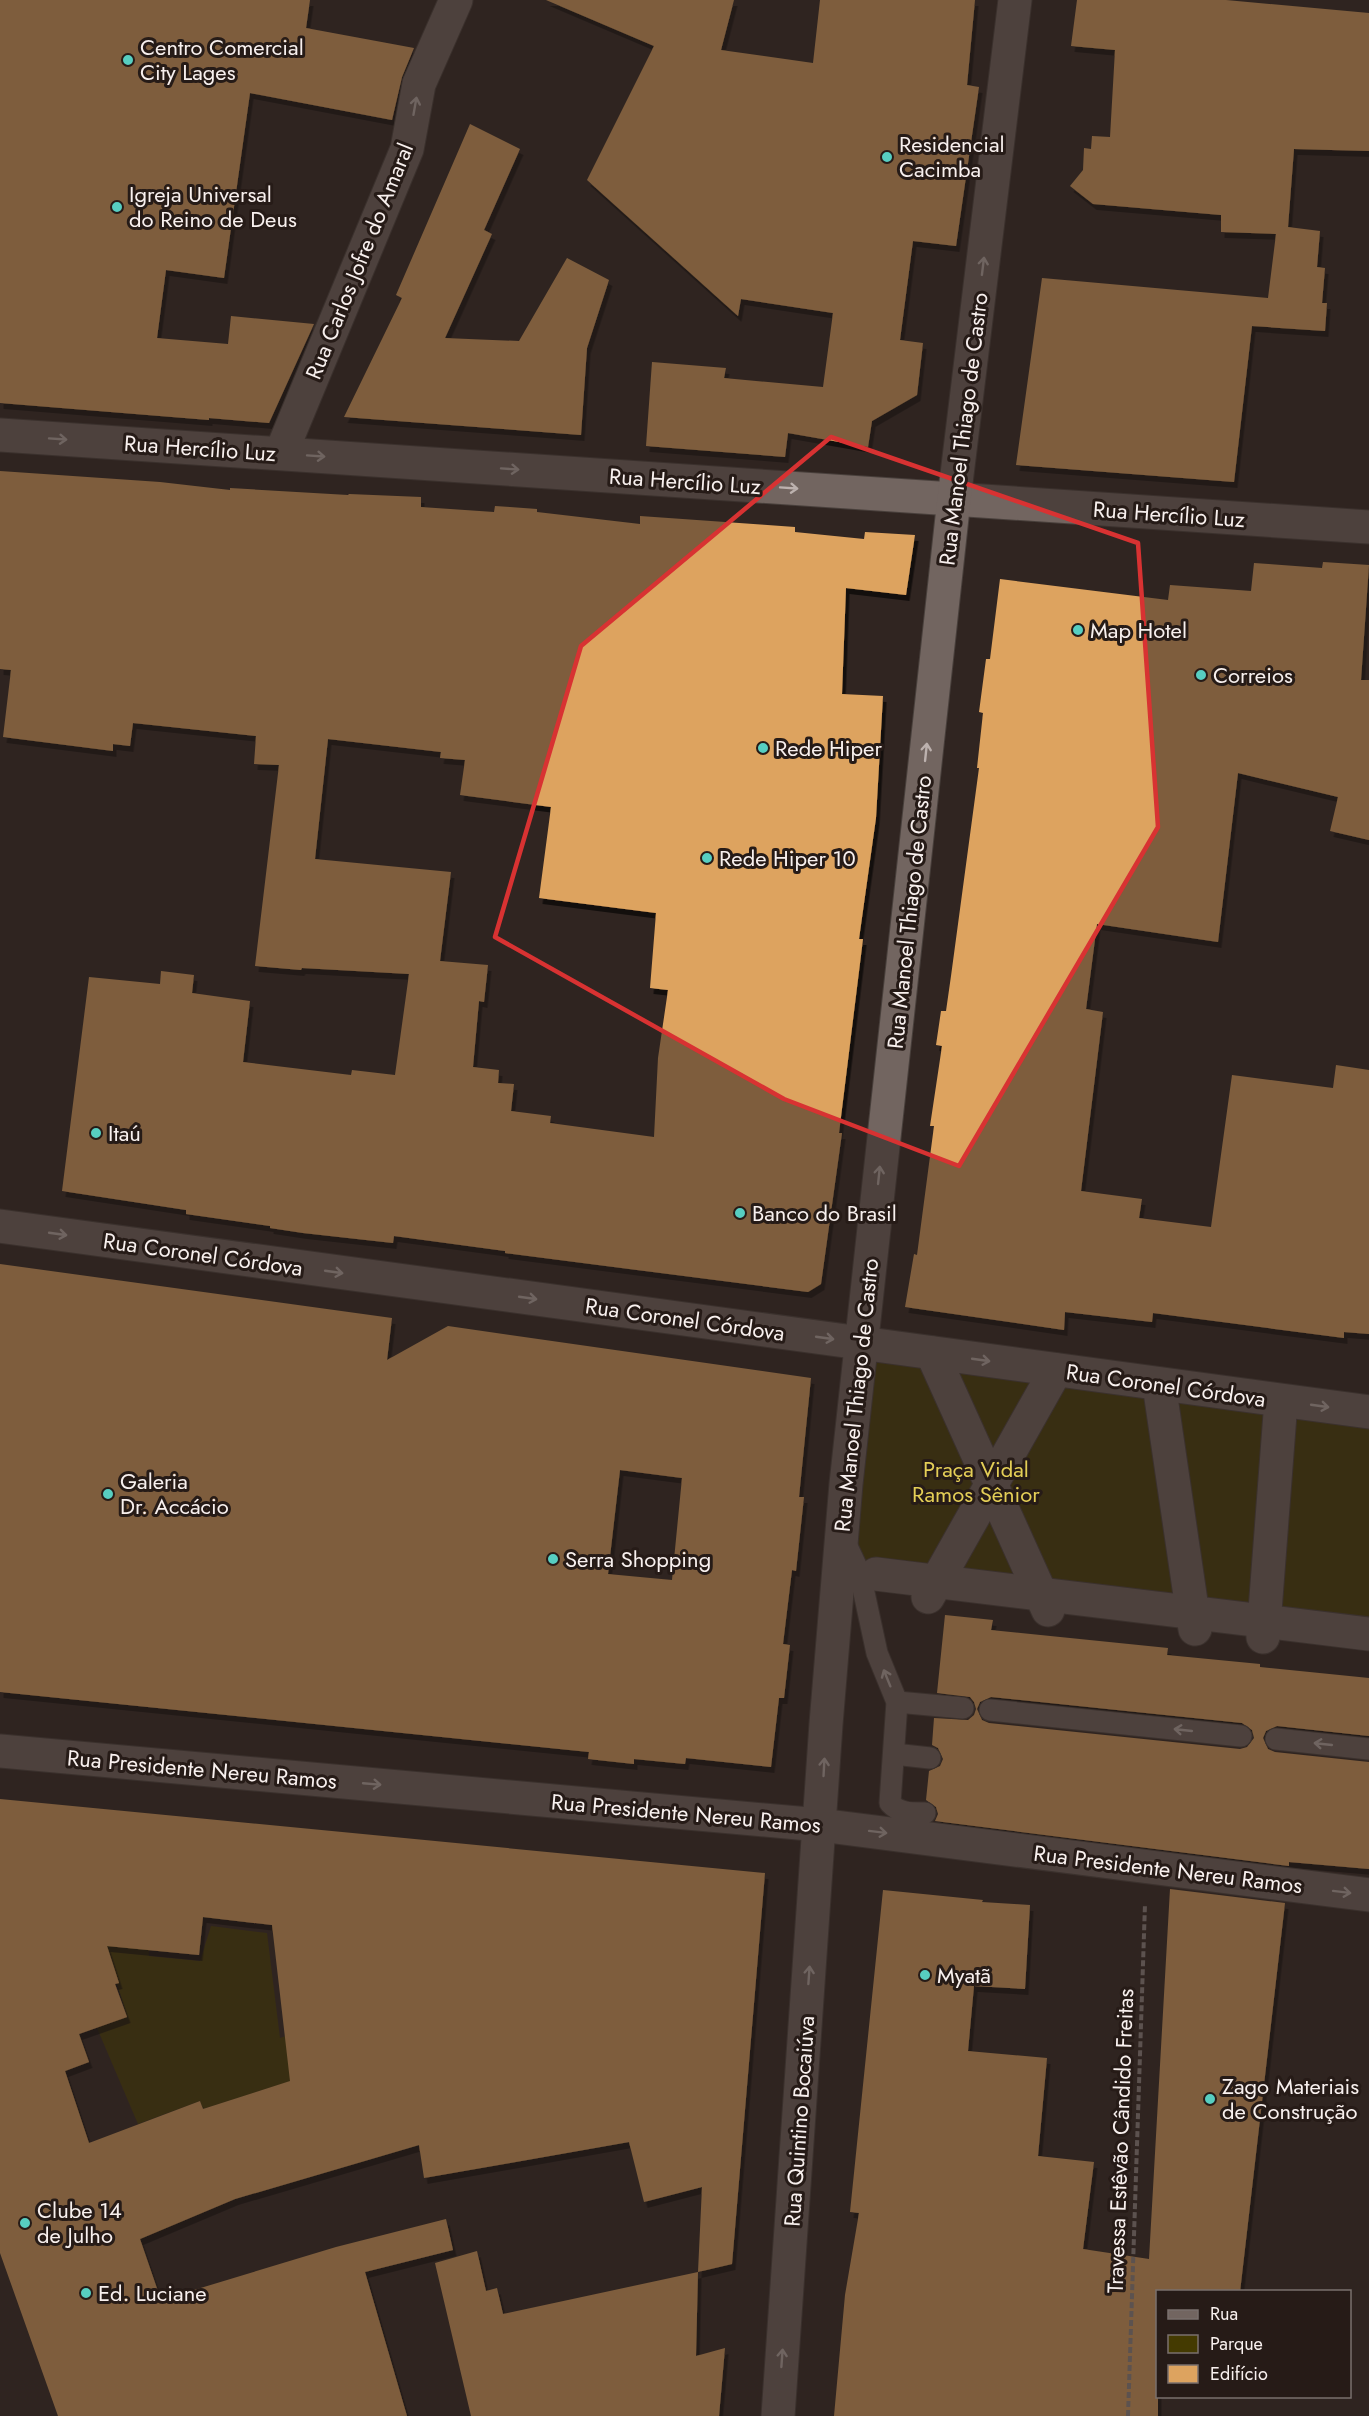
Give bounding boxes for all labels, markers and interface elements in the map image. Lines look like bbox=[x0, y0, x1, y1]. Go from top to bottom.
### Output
place label: Centro Comercial City Lages bbox=[140, 31, 304, 88]
marker: Centro Comercial City Lages bbox=[121, 53, 135, 67]
one-way arrow bbox=[410, 97, 421, 116]
place label: Residencial Cacimba bbox=[899, 128, 1005, 185]
street label: Rua Carlos Jofre do Amaral bbox=[297, 138, 421, 384]
marker: Residencial Cacimba bbox=[880, 150, 894, 164]
place label: Igreja Universal do Reino de Deus bbox=[129, 178, 297, 235]
marker: Igreja Universal do Reino de Deus bbox=[110, 200, 124, 214]
one-way arrow bbox=[977, 257, 988, 277]
street label: Rua Manoel Thiago de Castro bbox=[930, 291, 996, 567]
street label: Rua Hercílio Luz bbox=[123, 427, 277, 469]
one-way arrow bbox=[48, 433, 68, 444]
one-way arrow bbox=[305, 451, 325, 462]
street label: Rua Hercílio Luz bbox=[608, 460, 762, 502]
one-way arrow bbox=[500, 464, 520, 475]
one-way arrow bbox=[778, 482, 798, 493]
street label: Rua Hercílio Luz bbox=[1092, 493, 1246, 535]
place label: Map Hotel bbox=[1090, 614, 1187, 646]
marker: Map Hotel bbox=[1071, 623, 1085, 637]
place label: Correios bbox=[1213, 659, 1293, 691]
marker: Correios bbox=[1194, 668, 1208, 682]
place label: Rede Hiper bbox=[775, 732, 882, 764]
marker: Rede Hiper bbox=[756, 741, 770, 755]
one-way arrow bbox=[921, 743, 932, 762]
street label: Rua Manoel Thiago de Castro bbox=[879, 774, 939, 1050]
place label: Rede Hiper 10 bbox=[719, 842, 856, 874]
marker: Rede Hiper 10 bbox=[700, 851, 714, 865]
place label: Itaú bbox=[108, 1117, 141, 1149]
marker: Itaú bbox=[89, 1126, 103, 1140]
one-way arrow bbox=[874, 1166, 885, 1186]
place label: Banco do Brasil bbox=[752, 1197, 897, 1229]
marker: Banco do Brasil bbox=[733, 1206, 747, 1220]
street label: Rua Coronel Córdova bbox=[101, 1224, 305, 1284]
one-way arrow bbox=[48, 1229, 67, 1240]
street label: Rua Manoel Thiago de Castro bbox=[826, 1257, 886, 1533]
one-way arrow bbox=[324, 1266, 344, 1277]
street label: Rua Coronel Córdova bbox=[583, 1289, 787, 1349]
one-way arrow bbox=[517, 1293, 537, 1304]
one-way arrow bbox=[815, 1333, 834, 1344]
one-way arrow bbox=[970, 1354, 990, 1365]
street label: Rua Coronel Córdova bbox=[1064, 1355, 1268, 1415]
one-way arrow bbox=[1309, 1400, 1329, 1411]
park label: Praça Vidal Ramos Sênior bbox=[912, 1453, 1040, 1510]
place label: Galeria Dr. Accácio bbox=[120, 1465, 229, 1522]
marker: Galeria Dr. Accácio bbox=[101, 1487, 115, 1501]
place label: Serra Shopping bbox=[565, 1543, 711, 1575]
marker: Serra Shopping bbox=[546, 1552, 560, 1566]
one-way arrow bbox=[881, 1669, 892, 1688]
one-way arrow bbox=[1174, 1724, 1193, 1735]
one-way arrow bbox=[1313, 1738, 1333, 1749]
street label: Rua Presidente Nereu Ramos bbox=[66, 1741, 338, 1797]
one-way arrow bbox=[818, 1757, 829, 1777]
one-way arrow bbox=[362, 1779, 381, 1790]
street label: Rua Presidente Nereu Ramos bbox=[550, 1785, 822, 1841]
one-way arrow bbox=[868, 1827, 888, 1838]
street label: Rua Presidente Nereu Ramos bbox=[1032, 1837, 1304, 1901]
one-way arrow bbox=[1332, 1886, 1352, 1897]
place label: Myatã bbox=[937, 1959, 991, 1991]
one-way arrow bbox=[804, 1965, 815, 1985]
marker: Myatã bbox=[918, 1968, 932, 1982]
street label: Travessa Estêvão Cândido Freitas bbox=[1099, 1988, 1141, 2294]
street label: Rua Quintino Bocaiúva bbox=[776, 2014, 822, 2228]
place label: Zago Materiais de Construção bbox=[1222, 2070, 1359, 2127]
marker: Zago Materiais de Construção bbox=[1203, 2092, 1217, 2106]
place label: Clube 14 de Julho bbox=[37, 2194, 122, 2251]
marker: Clube 14 de Julho bbox=[18, 2216, 32, 2230]
place label: Ed. Luciane bbox=[98, 2277, 207, 2309]
marker: Ed. Luciane bbox=[79, 2286, 93, 2300]
legend bbox=[1156, 2290, 1351, 2398]
text: Rua bbox=[1210, 2301, 1238, 2327]
text: Parque bbox=[1210, 2331, 1263, 2357]
one-way arrow bbox=[777, 2348, 788, 2368]
text: Edifício bbox=[1210, 2361, 1268, 2387]

